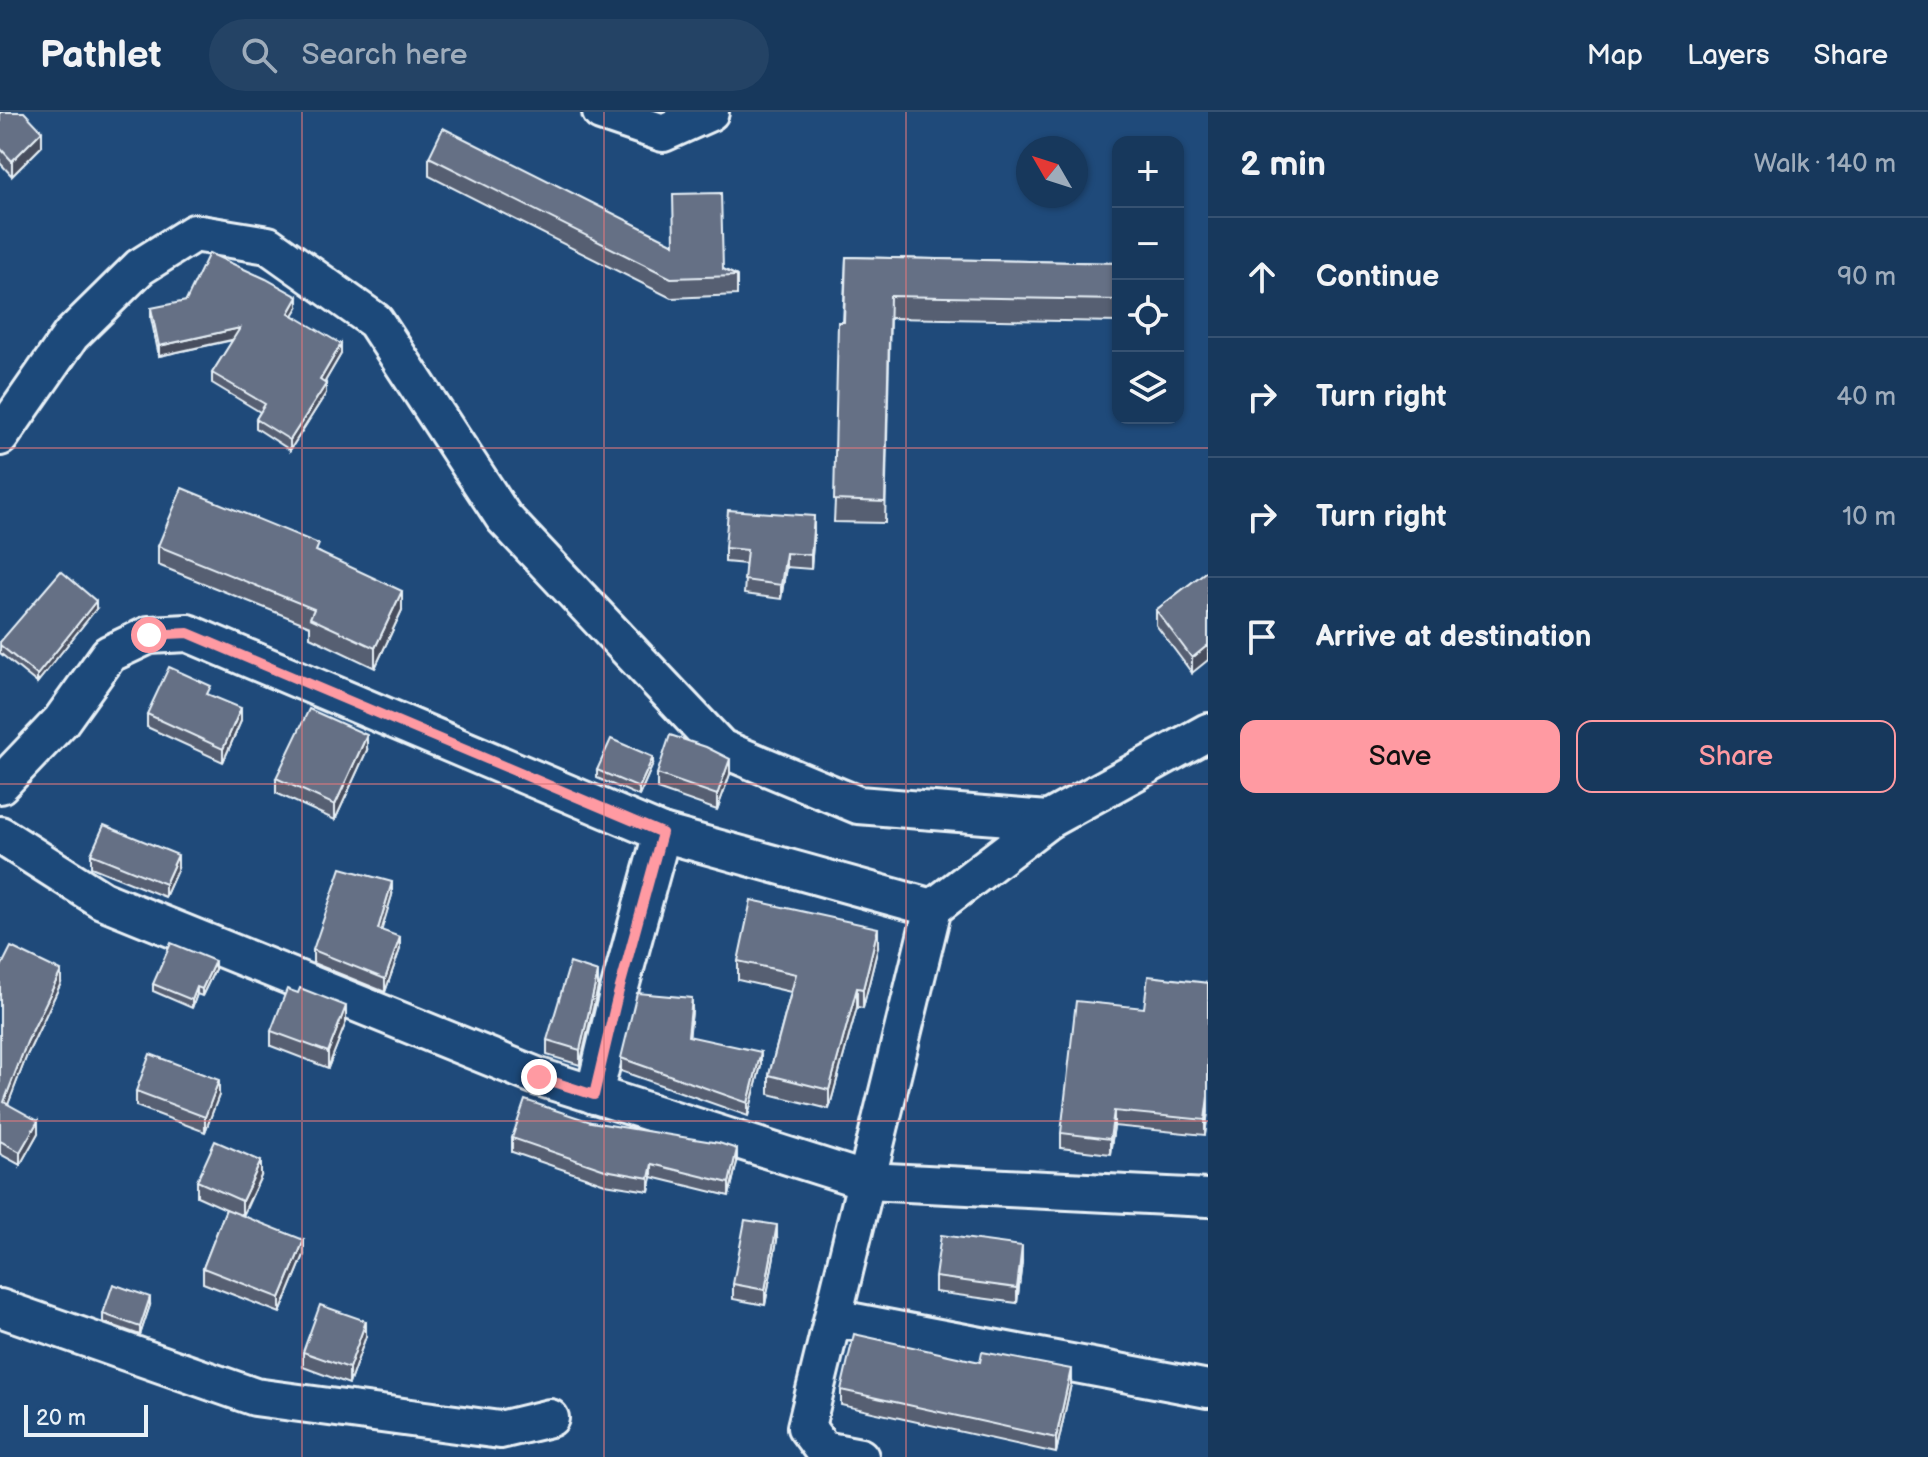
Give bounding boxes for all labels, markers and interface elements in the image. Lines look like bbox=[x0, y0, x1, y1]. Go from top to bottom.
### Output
search box bbox=[209, 19, 769, 91]
text: Pathlet bbox=[40, 33, 161, 78]
icon: search bbox=[237, 33, 281, 77]
text: Search here bbox=[301, 37, 468, 73]
text: Map bbox=[1587, 39, 1643, 72]
text: Layers bbox=[1687, 39, 1770, 72]
text: Share bbox=[1814, 39, 1888, 72]
north arrow bbox=[1016, 136, 1088, 208]
map controls bbox=[1112, 136, 1184, 424]
button: + bbox=[1112, 136, 1184, 208]
text: 2 min bbox=[1240, 144, 1326, 185]
text: Walk · 140 m bbox=[1754, 149, 1896, 180]
button: − bbox=[1112, 208, 1184, 280]
icon: ahead bbox=[1240, 255, 1284, 299]
text: Continue bbox=[1316, 259, 1439, 295]
text: 90 m bbox=[1837, 262, 1896, 293]
button: locate bbox=[1112, 280, 1184, 352]
button: layers bbox=[1112, 352, 1184, 424]
icon: right bbox=[1240, 375, 1284, 419]
text: Turn right bbox=[1316, 379, 1447, 415]
text: 40 m bbox=[1836, 382, 1896, 413]
icon: right bbox=[1240, 495, 1284, 539]
text: Turn right bbox=[1316, 499, 1447, 535]
text: 10 m bbox=[1842, 502, 1896, 533]
icon: arrive bbox=[1240, 615, 1284, 659]
route start bbox=[131, 617, 167, 653]
text: Arrive at destination bbox=[1316, 619, 1592, 655]
button: Save bbox=[1240, 720, 1560, 793]
button: Share bbox=[1576, 720, 1896, 793]
route end bbox=[521, 1059, 557, 1095]
scale bar bbox=[24, 1401, 148, 1437]
text: 20 m bbox=[36, 1405, 86, 1432]

